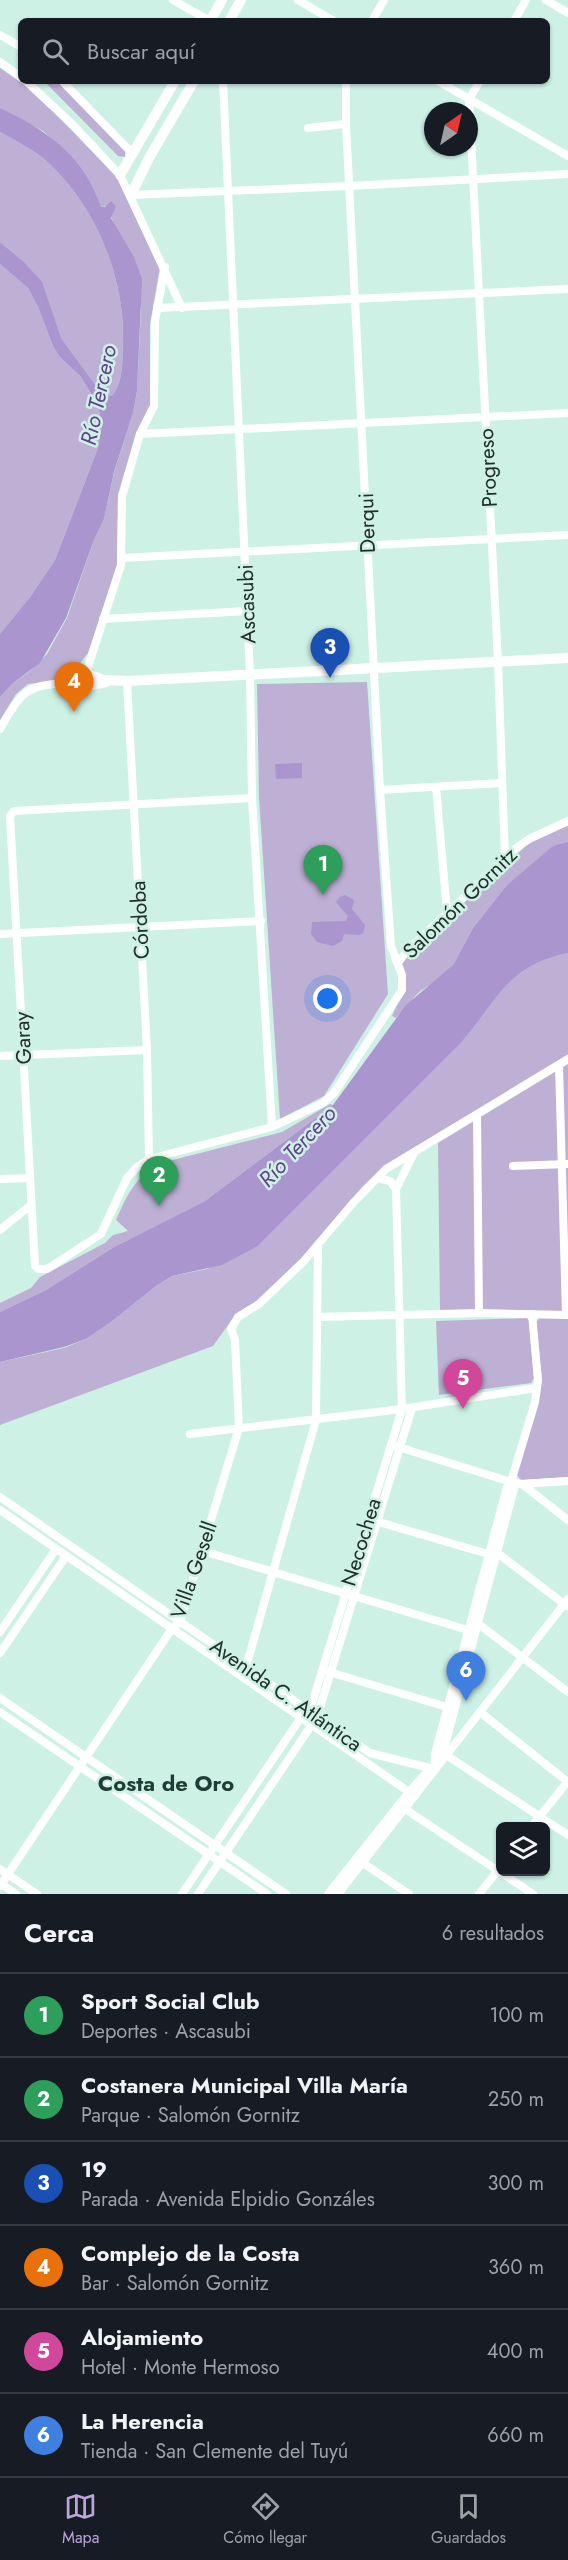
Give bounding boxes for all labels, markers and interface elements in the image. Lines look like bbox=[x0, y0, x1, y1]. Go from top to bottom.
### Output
search box bbox=[18, 18, 550, 84]
icon: search bbox=[39, 35, 72, 68]
text: Buscar aquí bbox=[87, 35, 195, 67]
north arrow bbox=[424, 102, 478, 156]
water label: Río Tercero bbox=[72, 342, 124, 448]
street label: Progreso bbox=[471, 428, 505, 508]
street label: Derqui bbox=[351, 492, 383, 554]
street label: Ascasubi bbox=[231, 564, 263, 644]
pin: 3 bbox=[310, 628, 350, 678]
pin: 4 bbox=[54, 662, 94, 712]
street label: Salomón Gornitz bbox=[396, 840, 524, 966]
pin: 1 bbox=[304, 846, 342, 895]
street label: Córdoba bbox=[123, 880, 157, 960]
your location bbox=[313, 984, 342, 1013]
street label: Garay bbox=[7, 1010, 39, 1065]
water label: Río Tercero bbox=[251, 1098, 343, 1194]
pin: 2 bbox=[140, 1156, 178, 1206]
pin: 5 bbox=[444, 1360, 482, 1409]
street label: Necochea bbox=[333, 1494, 389, 1590]
street label: Villa Gesell bbox=[163, 1517, 225, 1623]
street label: Avenida C. Atlántica bbox=[204, 1631, 368, 1759]
pin: 6 bbox=[446, 1652, 486, 1701]
district label: Costa de Oro bbox=[98, 1767, 234, 1799]
map controls bbox=[496, 1822, 550, 1876]
button: layers bbox=[496, 1822, 550, 1876]
text: Cerca bbox=[24, 1914, 94, 1952]
text: 6 resultados bbox=[442, 1919, 544, 1948]
text: Sport Social Club bbox=[81, 1985, 260, 2017]
text: 1 bbox=[38, 2001, 49, 2030]
text: 100 m bbox=[489, 2001, 544, 2030]
text: Deportes · Ascasubi bbox=[81, 2017, 251, 2046]
text: Costanera Municipal Villa María bbox=[81, 2069, 408, 2101]
text: 2 bbox=[37, 2085, 50, 2114]
text: 250 m bbox=[488, 2085, 544, 2114]
text: Parque · Salomón Gornitz bbox=[81, 2101, 300, 2130]
text: 19 bbox=[81, 2153, 107, 2185]
text: 3 bbox=[37, 2169, 50, 2198]
text: 300 m bbox=[487, 2169, 544, 2198]
text: Parada · Avenida Elpidio Gonzáles bbox=[81, 2185, 375, 2214]
text: Complejo de la Costa bbox=[81, 2237, 300, 2269]
text: 4 bbox=[37, 2253, 50, 2282]
text: 360 m bbox=[488, 2253, 544, 2282]
text: Bar · Salomón Gornitz bbox=[81, 2269, 269, 2298]
text: Alojamiento bbox=[81, 2321, 203, 2353]
text: 5 bbox=[37, 2337, 50, 2366]
text: 400 m bbox=[487, 2337, 544, 2366]
text: Hotel · Monte Hermoso bbox=[81, 2353, 280, 2382]
text: La Herencia bbox=[81, 2405, 204, 2437]
text: 6 bbox=[37, 2421, 50, 2450]
text: 660 m bbox=[487, 2421, 544, 2450]
text: Tienda · San Clemente del Tuyú bbox=[81, 2437, 348, 2466]
tab: Mapa bbox=[62, 2490, 99, 2549]
tab: Cómo llegar bbox=[223, 2490, 307, 2549]
tab: Guardados bbox=[431, 2490, 506, 2549]

